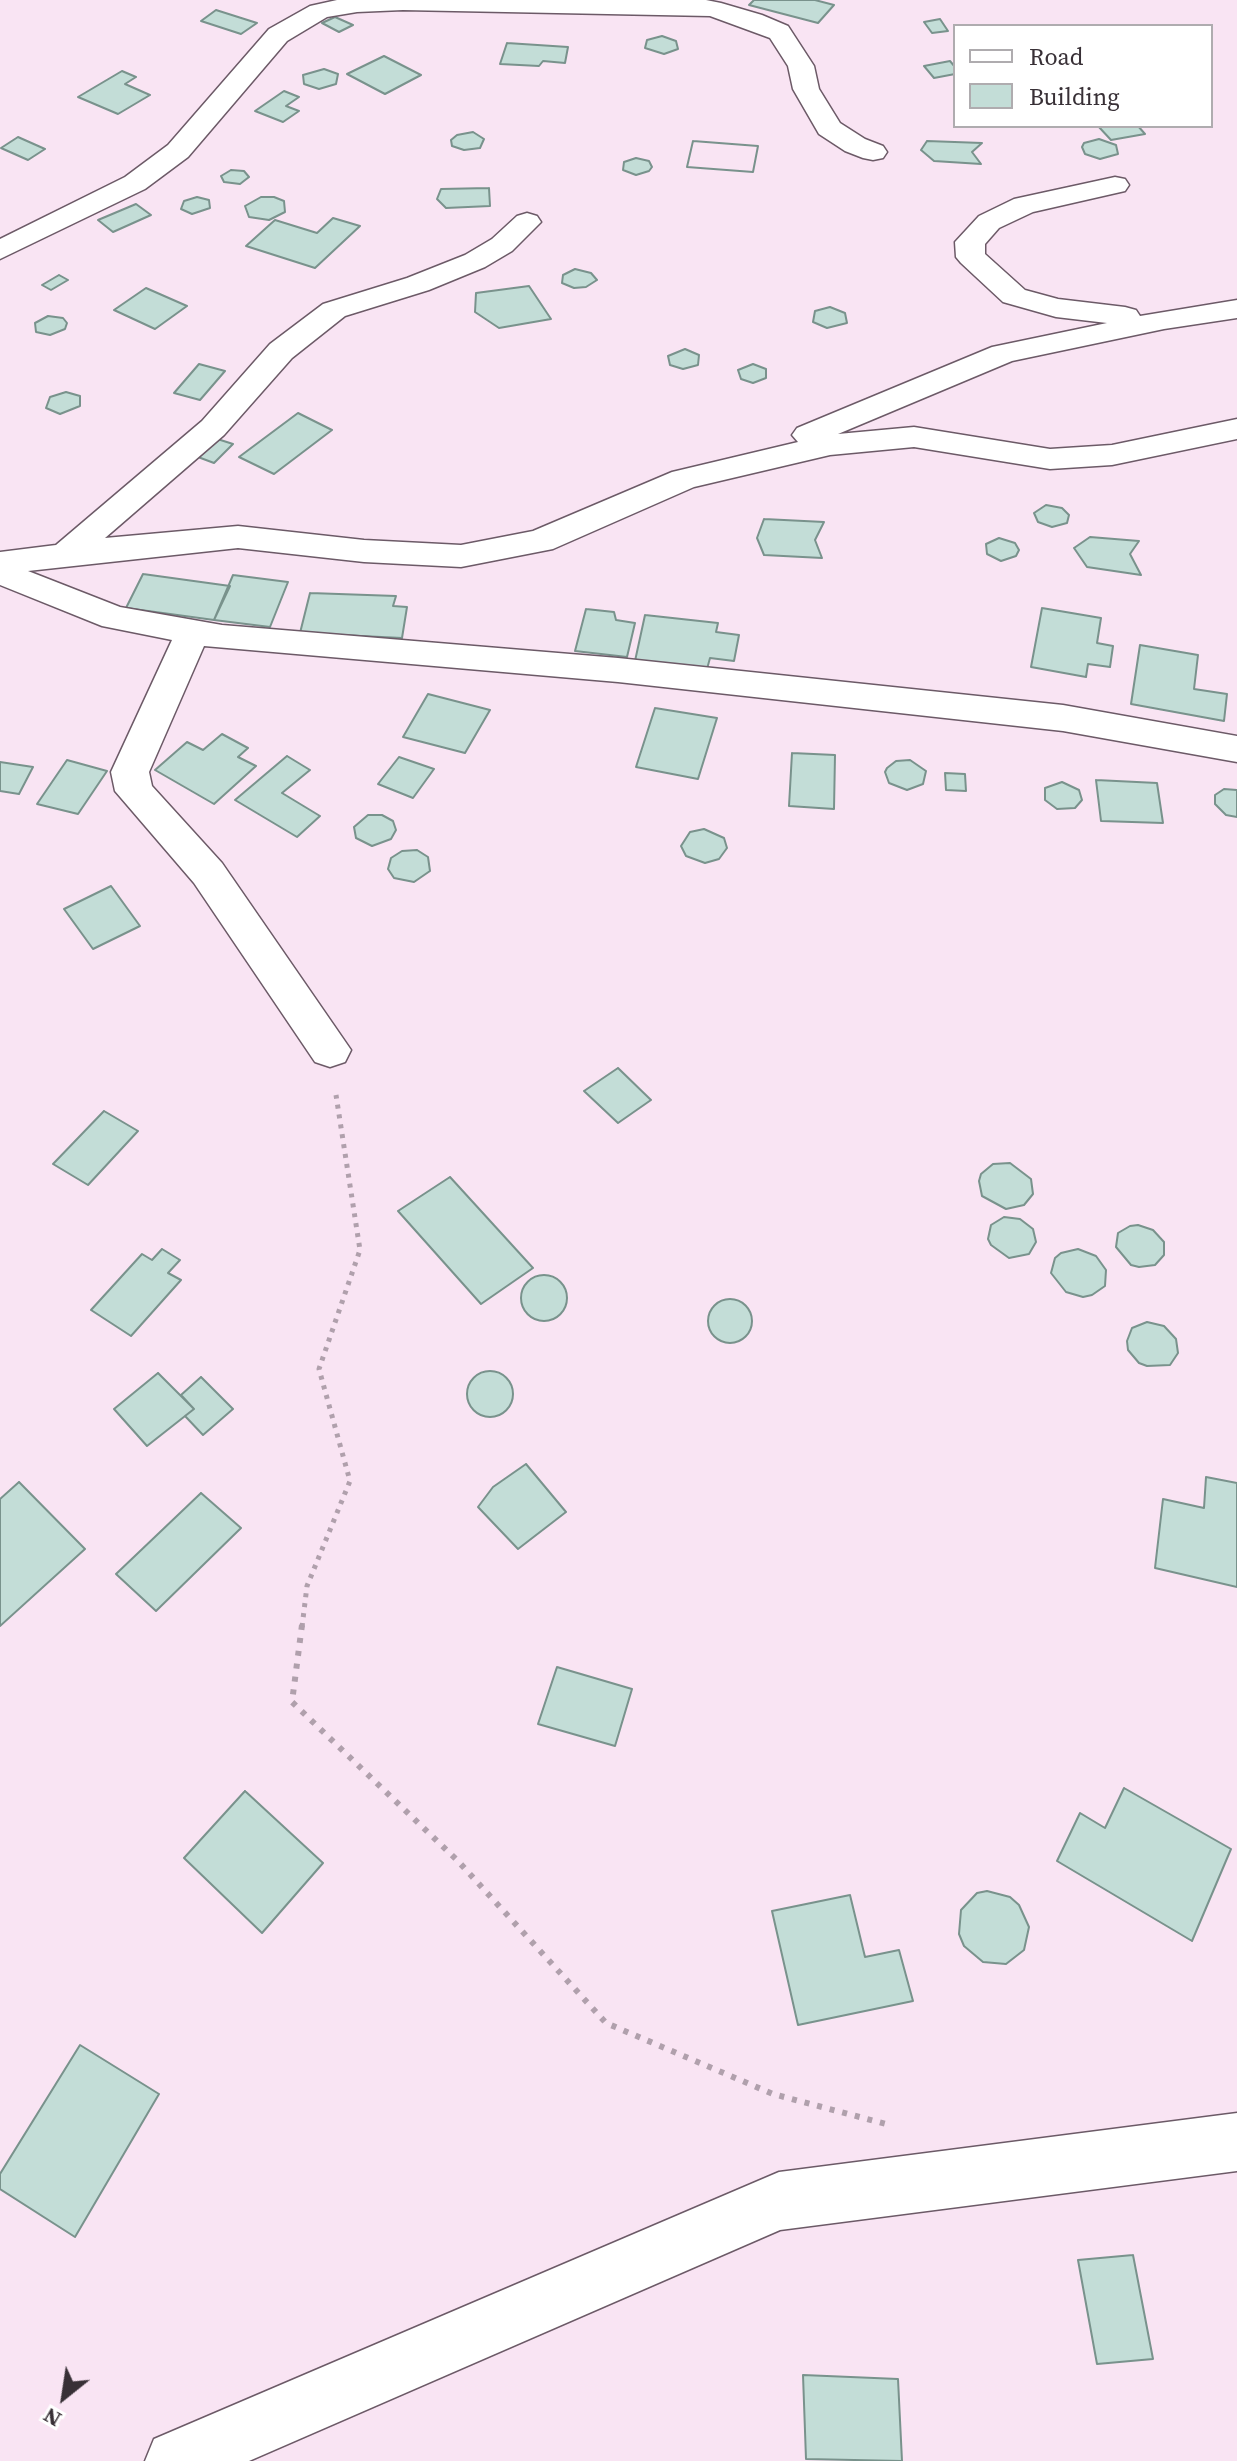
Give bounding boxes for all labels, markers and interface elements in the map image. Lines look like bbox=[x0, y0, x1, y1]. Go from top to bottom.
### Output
legend bbox=[953, 24, 1213, 128]
text: Road bbox=[1029, 40, 1083, 73]
text: Building bbox=[1029, 80, 1120, 113]
north arrow bbox=[24, 2357, 104, 2437]
text: N bbox=[38, 2401, 66, 2435]

